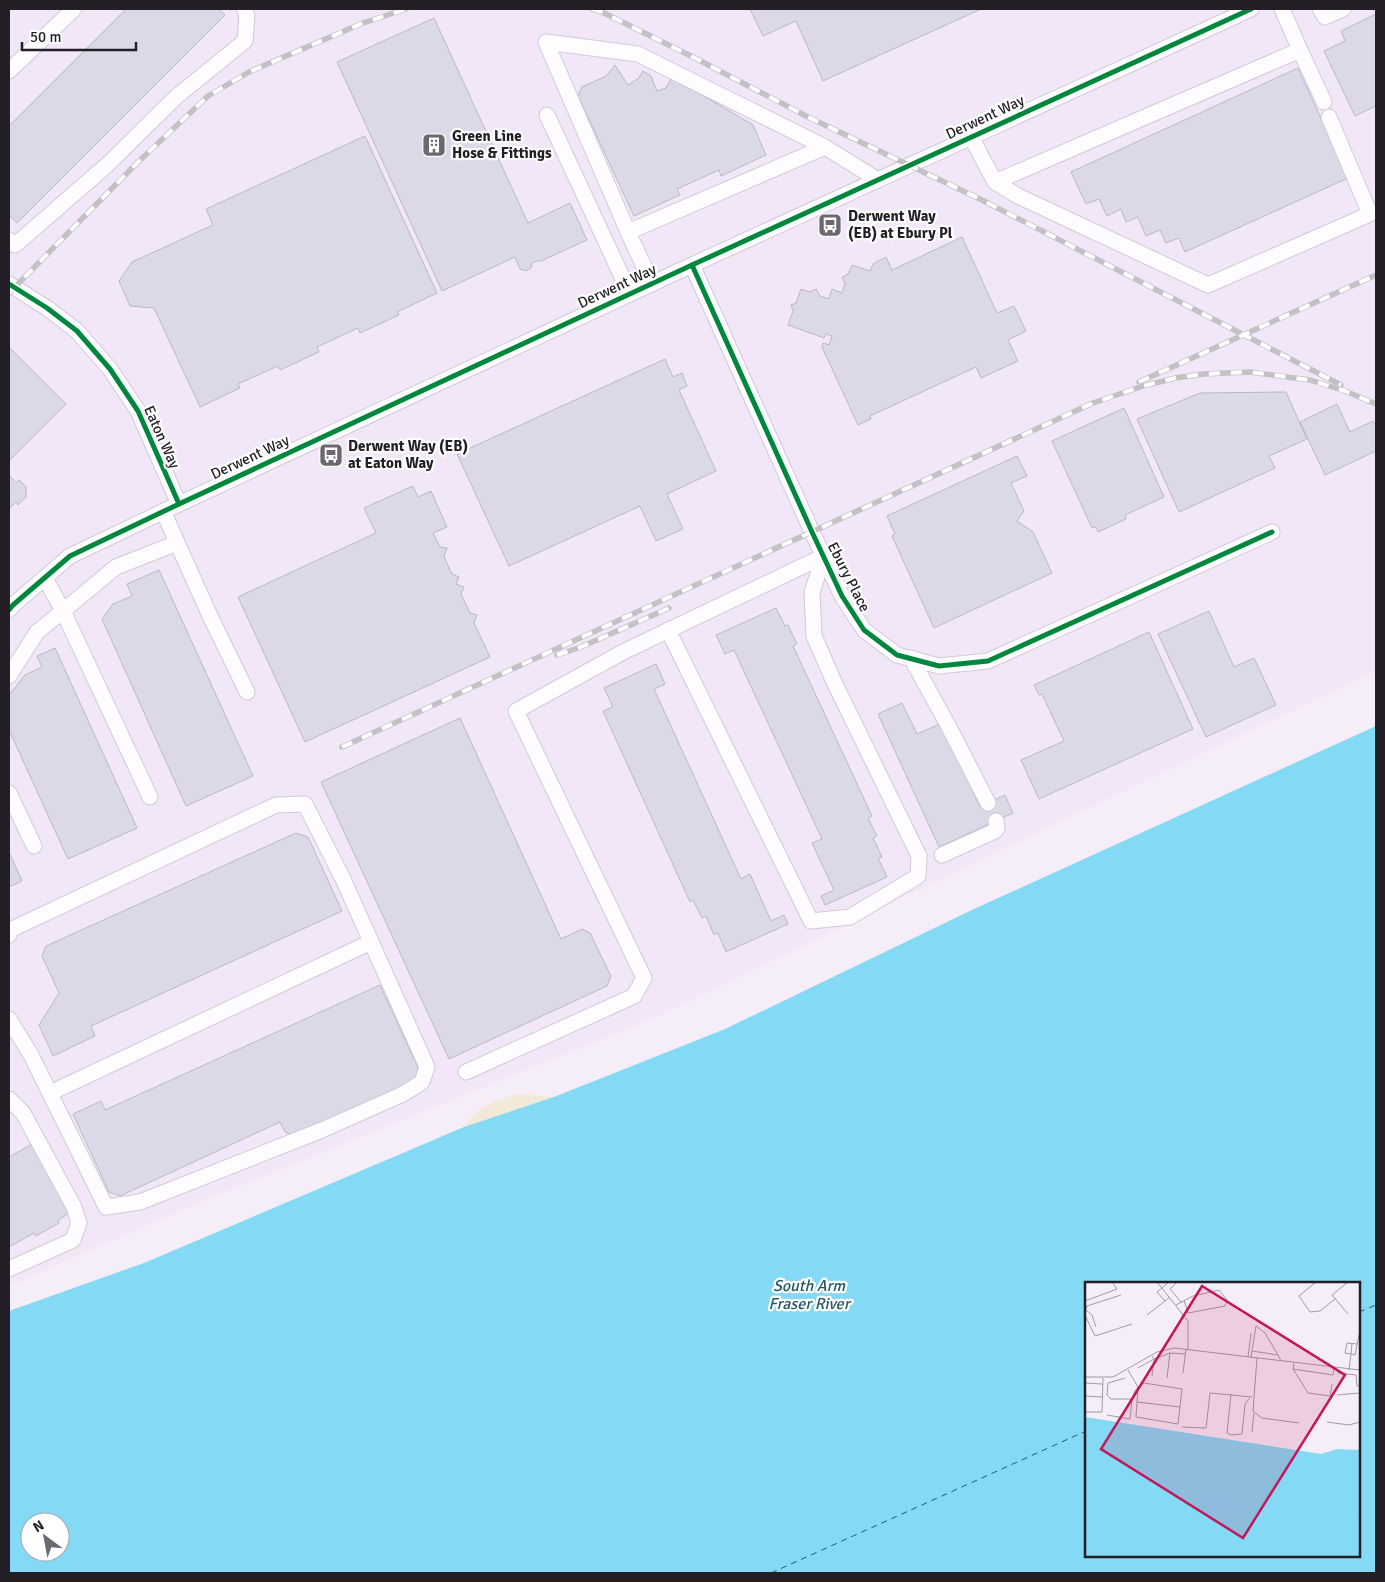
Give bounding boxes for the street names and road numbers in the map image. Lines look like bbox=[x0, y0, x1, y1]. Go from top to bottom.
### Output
street label: Derwent Way bbox=[943, 91, 1027, 143]
street label: Derwent Way bbox=[575, 260, 659, 312]
street label: Eaton Way bbox=[140, 403, 184, 471]
street label: Derwent Way bbox=[208, 431, 292, 483]
street label: Ebury Place bbox=[824, 539, 874, 615]

